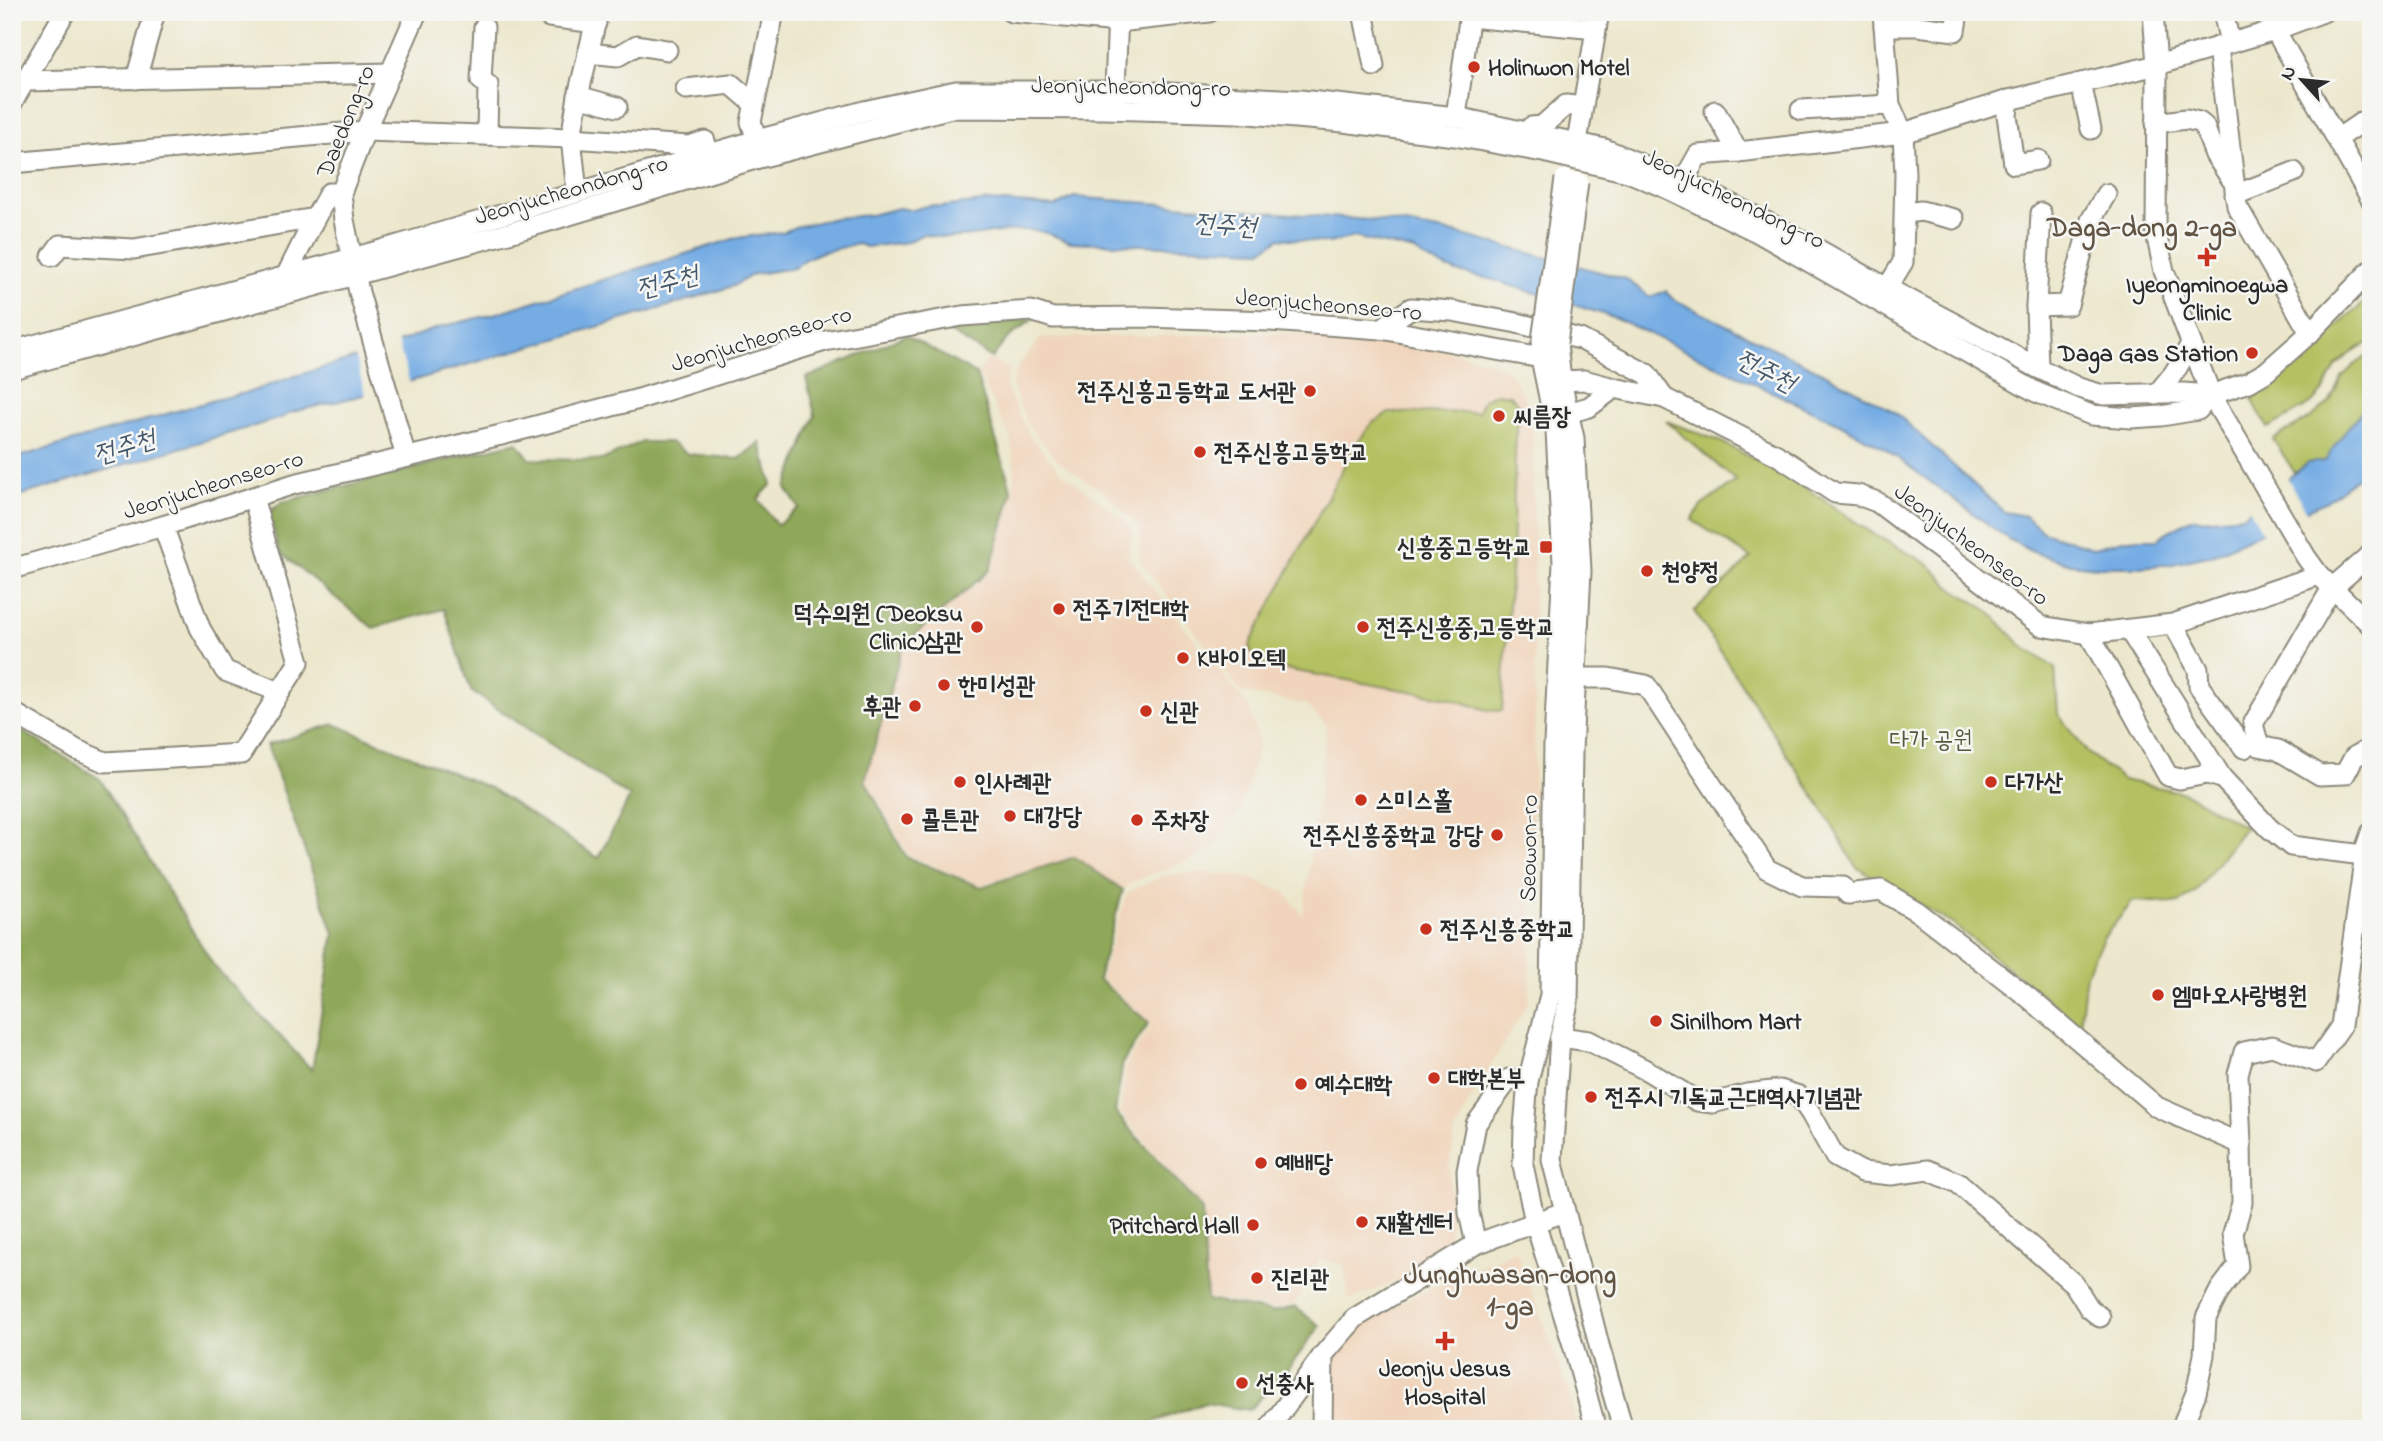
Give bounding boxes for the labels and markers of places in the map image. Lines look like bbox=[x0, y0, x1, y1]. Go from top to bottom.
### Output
place label: Holinwon Motel bbox=[1488, 52, 1630, 87]
marker: Holinwon Motel bbox=[1466, 59, 1482, 75]
marker: Iyeongminoegwa Clinic bbox=[2197, 247, 2217, 267]
place label: Iyeongminoegwa Clinic bbox=[2126, 269, 2288, 332]
place label: Daga Gas Station bbox=[2057, 338, 2238, 374]
marker: Daga Gas Station bbox=[2244, 345, 2260, 361]
place label: 전주신흥고등학교 도서관 bbox=[1078, 376, 1297, 411]
marker: 전주신흥고등학교 도서관 bbox=[1302, 383, 1318, 399]
place label: 씨름장 bbox=[1513, 401, 1572, 436]
marker: 씨름장 bbox=[1491, 408, 1507, 424]
place label: 전주신흥고등학교 bbox=[1214, 437, 1369, 472]
marker: 전주신흥고등학교 bbox=[1192, 444, 1208, 460]
place label: 신흥중고등학교 bbox=[1397, 532, 1532, 567]
marker: 신흥중고등학교 bbox=[1538, 539, 1554, 555]
place label: 천양정 bbox=[1661, 556, 1719, 591]
marker: 천양정 bbox=[1639, 563, 1655, 579]
place label: 전주기전대학 bbox=[1073, 594, 1190, 629]
place label: 덕수의원 (Deoksu Clinic)삼관 bbox=[793, 598, 964, 661]
marker: 전주기전대학 bbox=[1051, 601, 1067, 617]
place label: 전주신흥중,고등학교 bbox=[1377, 612, 1555, 647]
marker: 덕수의원 (Deoksu Clinic)삼관 bbox=[969, 619, 985, 635]
marker: 전주신흥중,고등학교 bbox=[1355, 619, 1371, 635]
place label: K바이오텍 bbox=[1197, 643, 1286, 678]
marker: K바이오텍 bbox=[1175, 650, 1191, 666]
place label: 한미성관 bbox=[957, 670, 1036, 705]
marker: 한미성관 bbox=[936, 677, 952, 693]
place label: 후관 bbox=[862, 691, 902, 726]
place label: 신관 bbox=[1160, 696, 1199, 731]
marker: 후관 bbox=[907, 698, 923, 714]
marker: 신관 bbox=[1138, 703, 1154, 719]
place label: 인사례관 bbox=[974, 767, 1052, 802]
place label: 다가산 bbox=[2005, 767, 2064, 802]
marker: 인사례관 bbox=[952, 774, 968, 790]
marker: 다가산 bbox=[1983, 774, 1999, 790]
place label: 스미스홀 bbox=[1375, 785, 1452, 820]
marker: 스미스홀 bbox=[1353, 792, 1369, 808]
place label: 대강당 bbox=[1024, 801, 1083, 836]
place label: 콜튼관 bbox=[921, 804, 980, 839]
place label: 주차장 bbox=[1151, 805, 1210, 840]
marker: 대강당 bbox=[1002, 808, 1018, 824]
marker: 콜튼관 bbox=[899, 811, 915, 827]
marker: 주차장 bbox=[1129, 812, 1145, 828]
place label: 전주신흥중학교 강당 bbox=[1303, 820, 1484, 855]
marker: 전주신흥중학교 강당 bbox=[1489, 827, 1505, 843]
place label: 전주신흥중학교 bbox=[1440, 914, 1575, 949]
marker: 전주신흥중학교 bbox=[1418, 921, 1434, 937]
place label: 엠마오사랑병원 bbox=[2172, 980, 2307, 1015]
marker: 엠마오사랑병원 bbox=[2150, 987, 2166, 1003]
place label: Sinilhom Mart bbox=[1670, 1006, 1802, 1041]
marker: Sinilhom Mart bbox=[1648, 1013, 1664, 1029]
place label: 대학본부 bbox=[1448, 1063, 1525, 1098]
place label: 예수대학 bbox=[1315, 1069, 1393, 1104]
marker: 대학본부 bbox=[1426, 1070, 1442, 1086]
marker: 예수대학 bbox=[1293, 1076, 1309, 1092]
place label: 전주시 기독교근대역사기념관 bbox=[1605, 1082, 1863, 1117]
marker: 전주시 기독교근대역사기념관 bbox=[1583, 1089, 1599, 1105]
place label: 예배당 bbox=[1275, 1148, 1334, 1183]
marker: 예배당 bbox=[1253, 1155, 1269, 1171]
place label: 재활센터 bbox=[1376, 1207, 1453, 1242]
place label: Pritchard Hall bbox=[1110, 1210, 1239, 1245]
marker: 재활센터 bbox=[1354, 1214, 1370, 1230]
marker: Pritchard Hall bbox=[1245, 1217, 1261, 1233]
place label: 진리관 bbox=[1271, 1263, 1330, 1298]
marker: 진리관 bbox=[1249, 1270, 1265, 1286]
marker: Jeonju Jesus Hospital bbox=[1435, 1331, 1455, 1351]
place label: Jeonju Jesus Hospital bbox=[1379, 1353, 1511, 1416]
place label: 선충사 bbox=[1256, 1368, 1314, 1403]
marker: 선충사 bbox=[1234, 1375, 1250, 1391]

